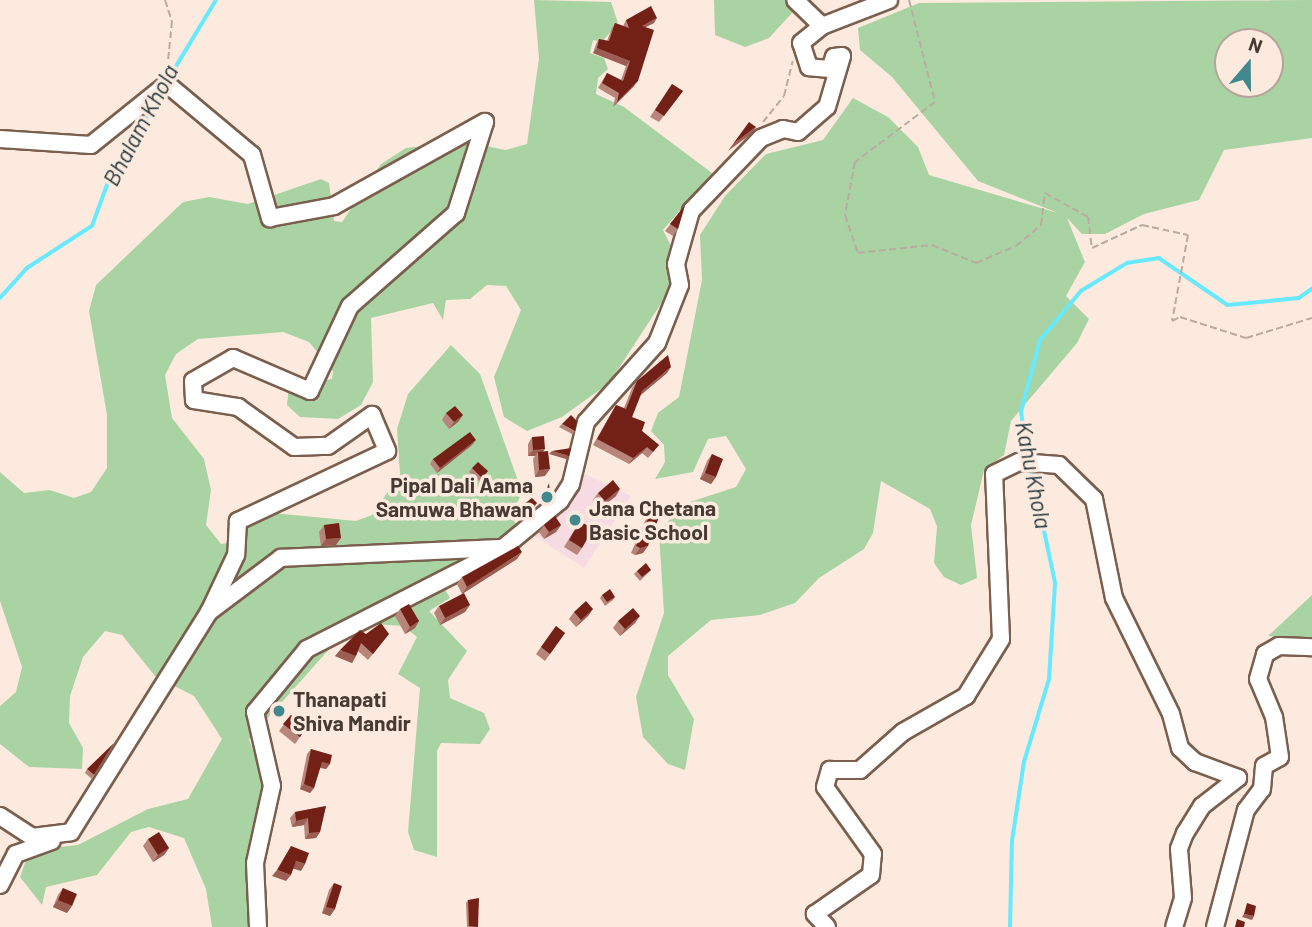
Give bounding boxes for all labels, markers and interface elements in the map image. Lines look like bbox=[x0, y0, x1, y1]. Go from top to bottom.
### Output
north arrow bbox=[1214, 28, 1284, 98]
text: N bbox=[1246, 32, 1266, 58]
water label: Bhalam Khola bbox=[97, 60, 183, 190]
water label: Kahu Khola bbox=[1010, 419, 1058, 531]
place label: Pipal Dali Aama Samuwa Bhawan bbox=[376, 472, 533, 522]
marker: Pipal Dali Aama Samuwa Bhawan bbox=[539, 489, 555, 505]
place label: Jana Chetana Basic School bbox=[589, 495, 716, 545]
marker: Jana Chetana Basic School bbox=[567, 512, 583, 528]
place label: Thanapati Shiva Mandir bbox=[293, 686, 411, 736]
marker: Thanapati Shiva Mandir bbox=[271, 703, 287, 719]

